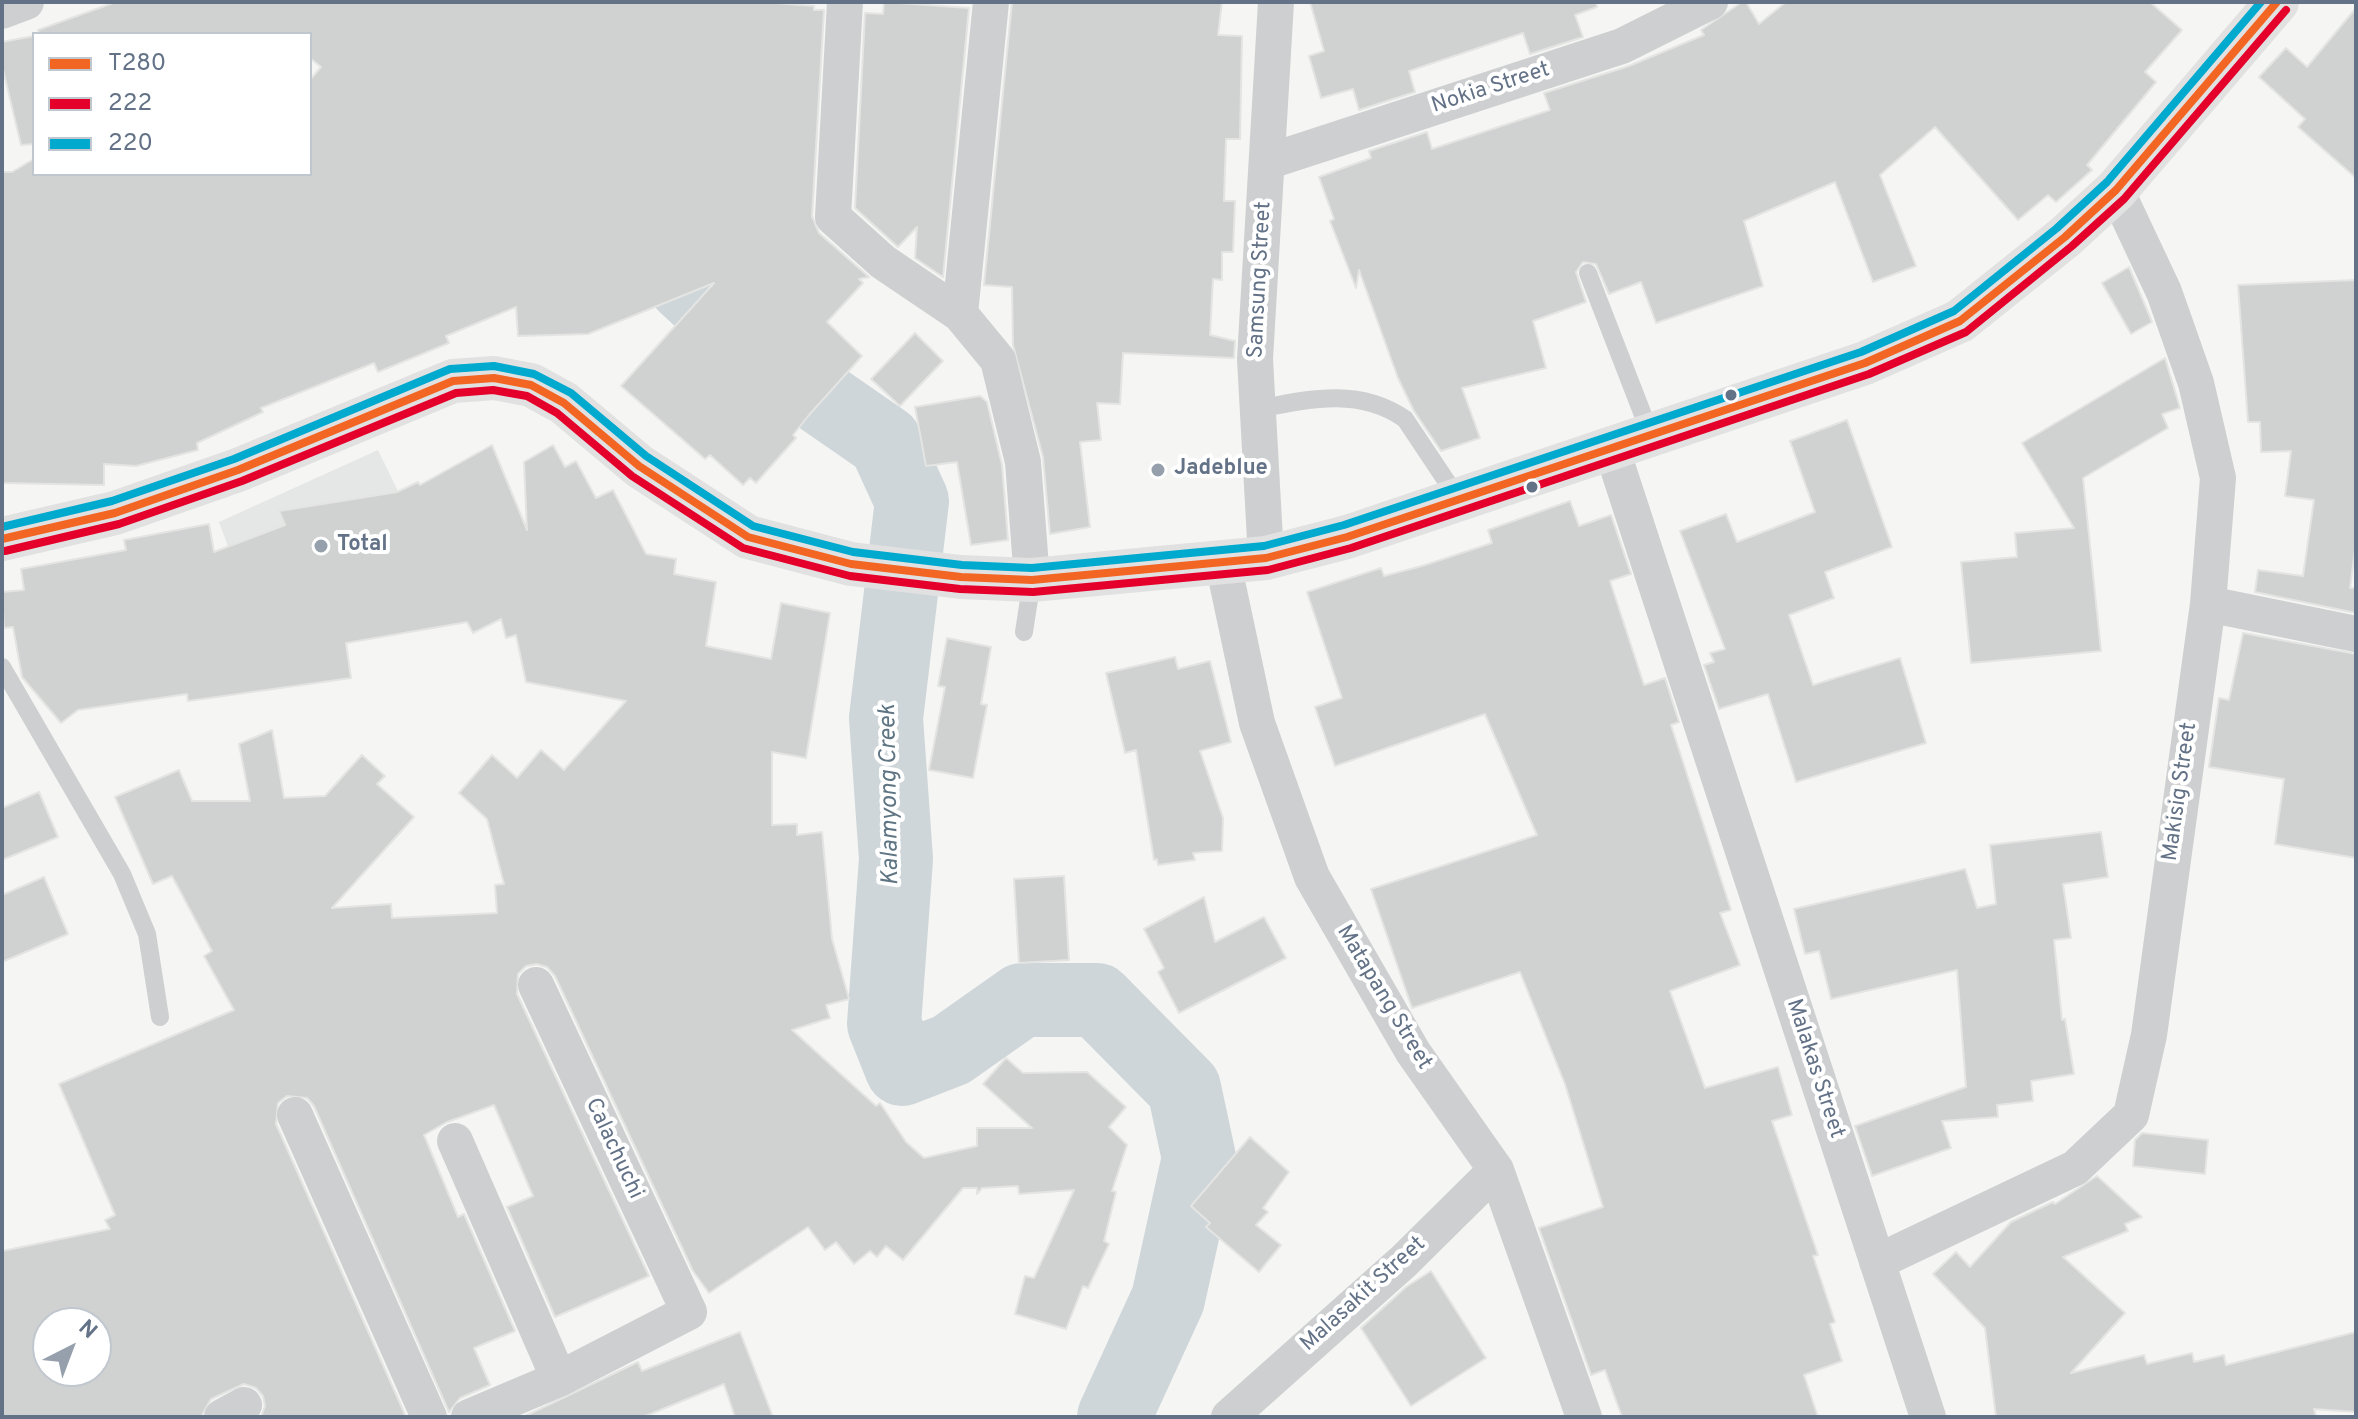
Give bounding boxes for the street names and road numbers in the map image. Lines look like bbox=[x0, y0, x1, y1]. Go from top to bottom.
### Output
street label: Nokia Street bbox=[1429, 58, 1553, 120]
street label: Samsung Street bbox=[1244, 201, 1278, 359]
street label: Makisig Street bbox=[2158, 721, 2204, 863]
street label: Matapang Street bbox=[1330, 921, 1436, 1075]
street label: Malakas Street bbox=[1779, 996, 1849, 1142]
street label: Calachuchi bbox=[578, 1094, 648, 1204]
street label: Malasakit Street bbox=[1296, 1232, 1432, 1358]

